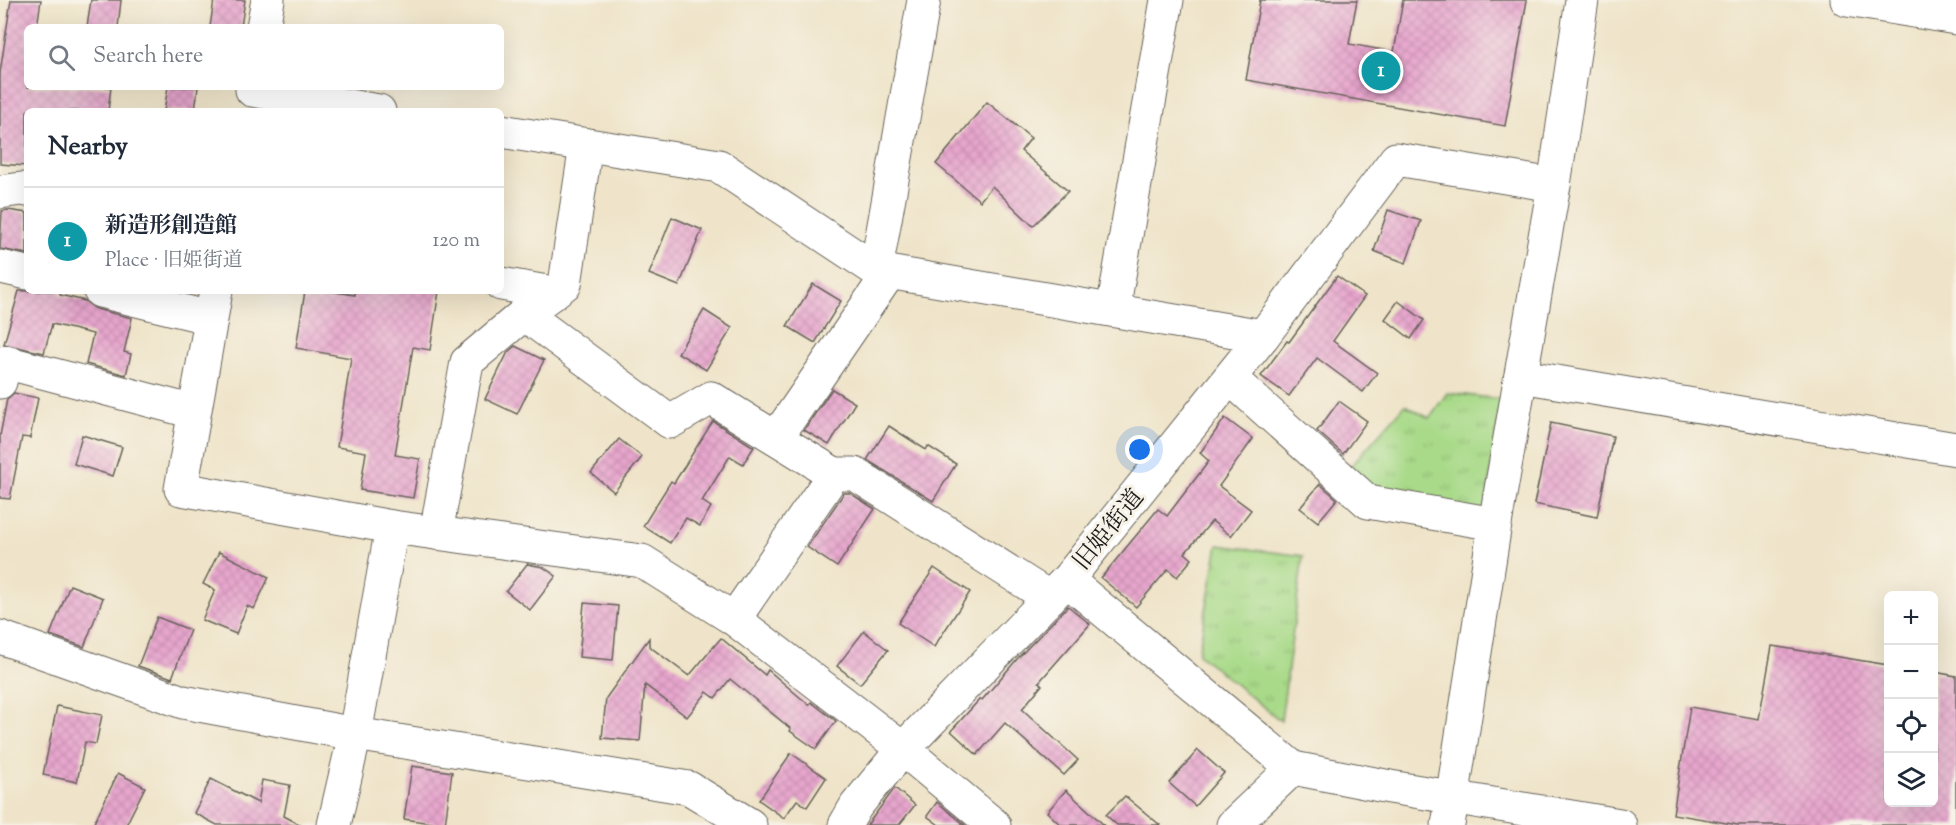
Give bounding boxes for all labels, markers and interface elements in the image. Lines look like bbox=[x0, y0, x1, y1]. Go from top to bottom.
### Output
search box bbox=[24, 24, 504, 90]
icon: search bbox=[45, 41, 78, 74]
text: Search here bbox=[93, 41, 203, 73]
pin: 1 bbox=[1362, 48, 1400, 94]
text: Nearby bbox=[48, 129, 128, 166]
text: 新造形創造館 bbox=[105, 211, 237, 243]
text: 1 bbox=[64, 227, 71, 256]
text: 120 m bbox=[432, 227, 480, 256]
text: Place · 旧姫街道 bbox=[105, 247, 243, 276]
your location bbox=[1125, 435, 1154, 464]
street label: 旧姫街道 bbox=[1066, 482, 1153, 578]
map controls bbox=[1884, 591, 1938, 807]
button: + bbox=[1884, 591, 1938, 645]
button: − bbox=[1884, 645, 1938, 699]
button: locate bbox=[1884, 699, 1938, 753]
button: layers bbox=[1884, 753, 1938, 807]

